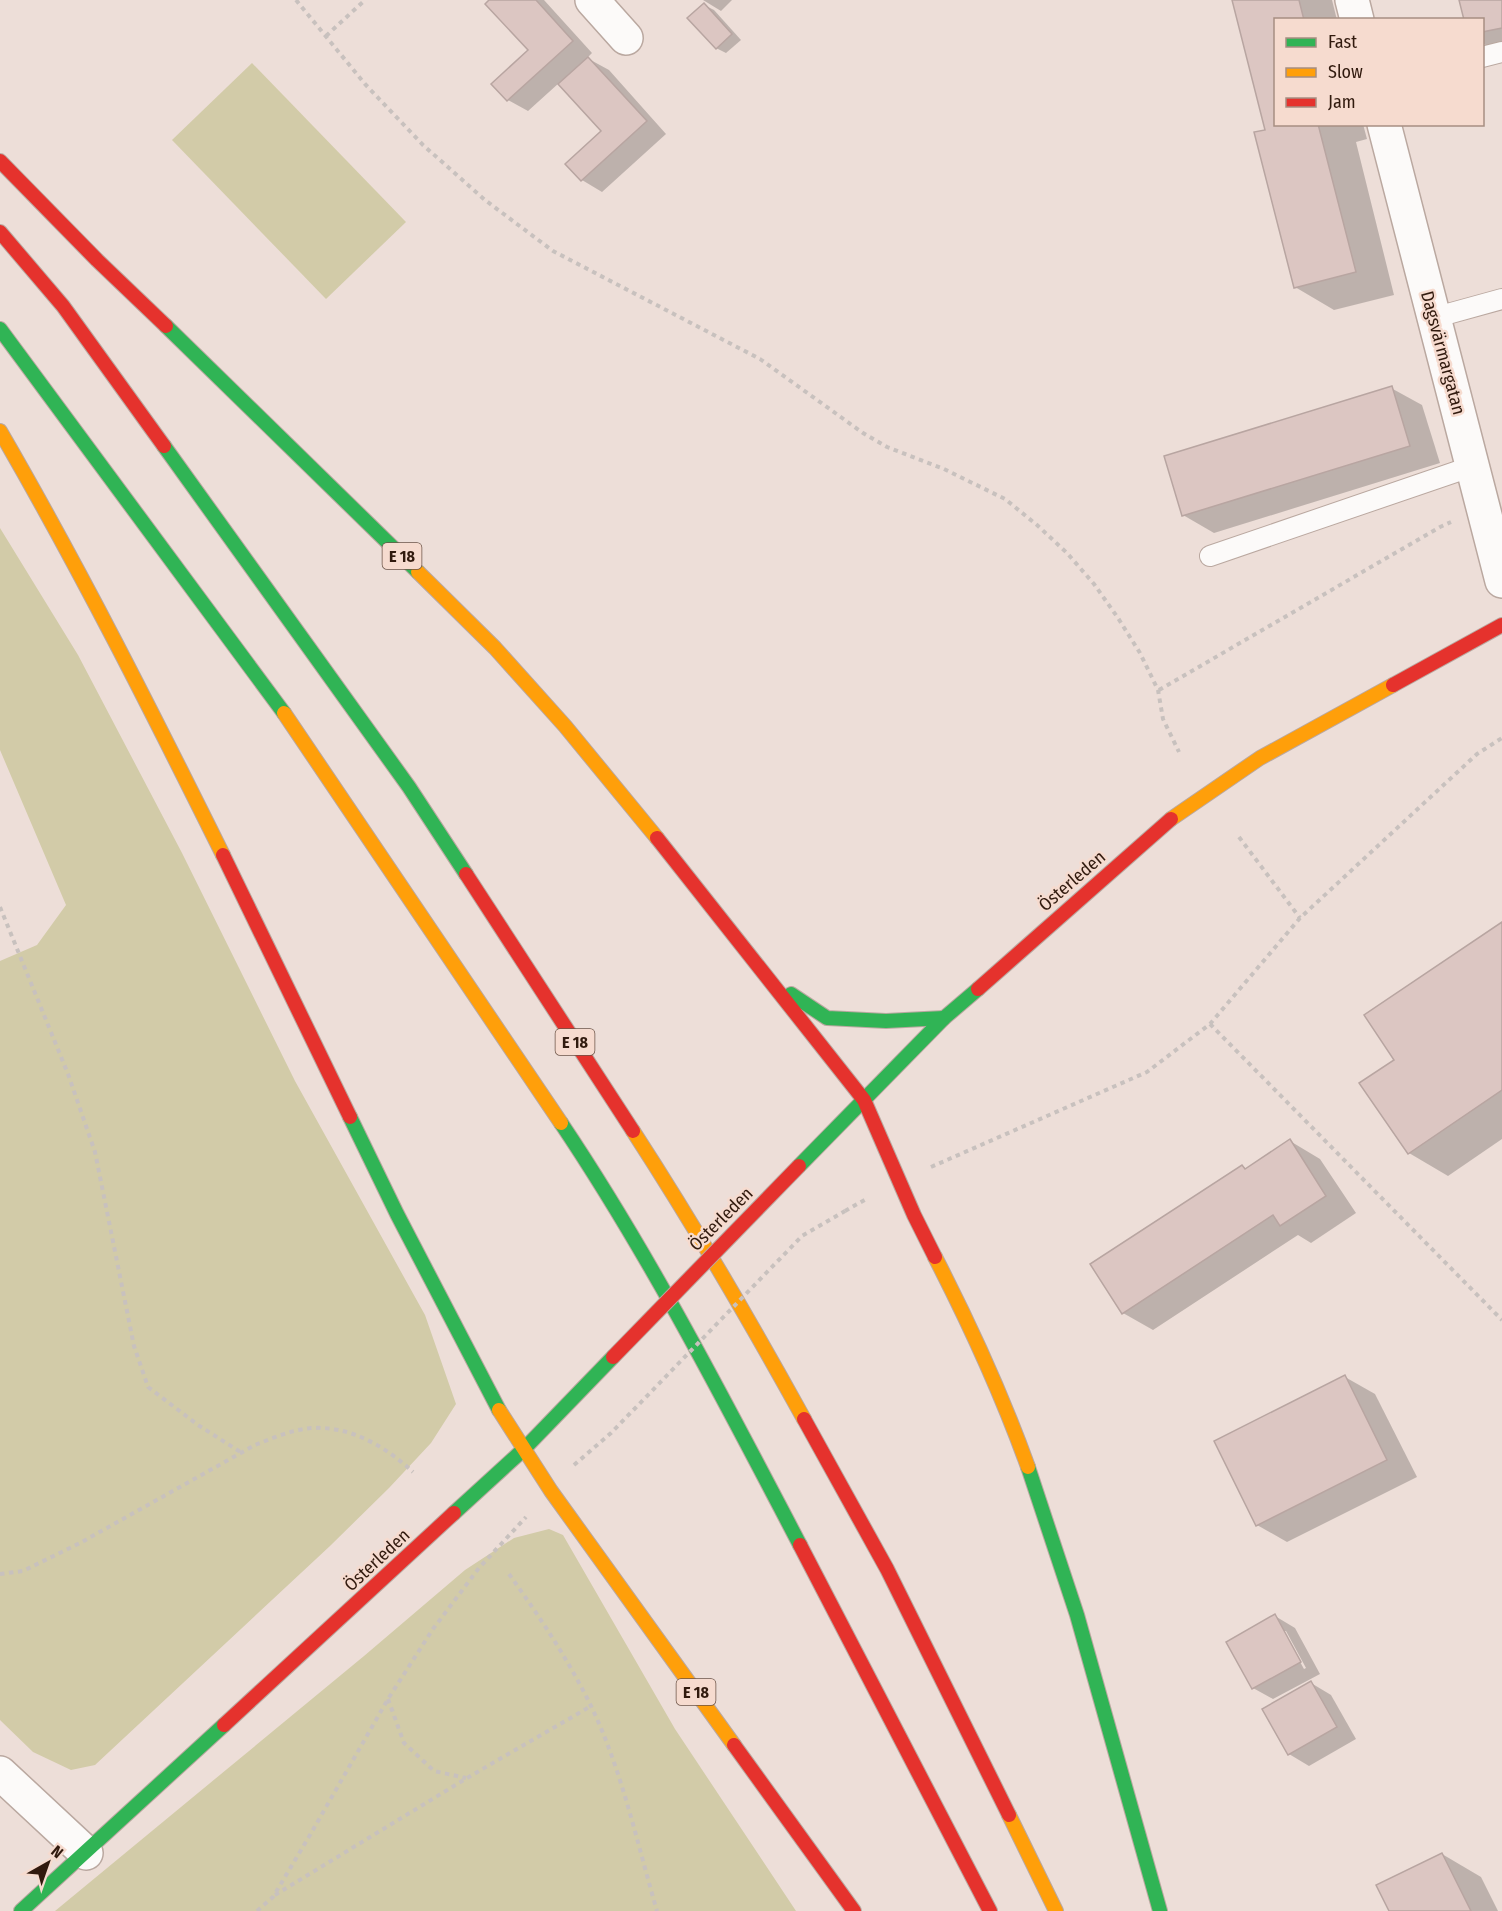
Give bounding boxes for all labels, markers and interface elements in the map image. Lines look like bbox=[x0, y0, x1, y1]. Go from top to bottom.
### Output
legend bbox=[1274, 18, 1484, 126]
text: Fast bbox=[1328, 31, 1357, 53]
text: Slow bbox=[1328, 61, 1363, 83]
text: Jam bbox=[1328, 91, 1356, 113]
street label: Dagsvärmargatan bbox=[1416, 289, 1470, 417]
road number: E 18 bbox=[382, 543, 422, 569]
street label: Österleden bbox=[1034, 846, 1110, 916]
road number: E 18 bbox=[556, 1029, 594, 1055]
street label: Österleden bbox=[684, 1182, 758, 1256]
street label: Österleden bbox=[340, 1524, 414, 1596]
road number: E 18 bbox=[676, 1679, 716, 1705]
north arrow bbox=[18, 1833, 78, 1893]
text: N bbox=[48, 1842, 67, 1862]

